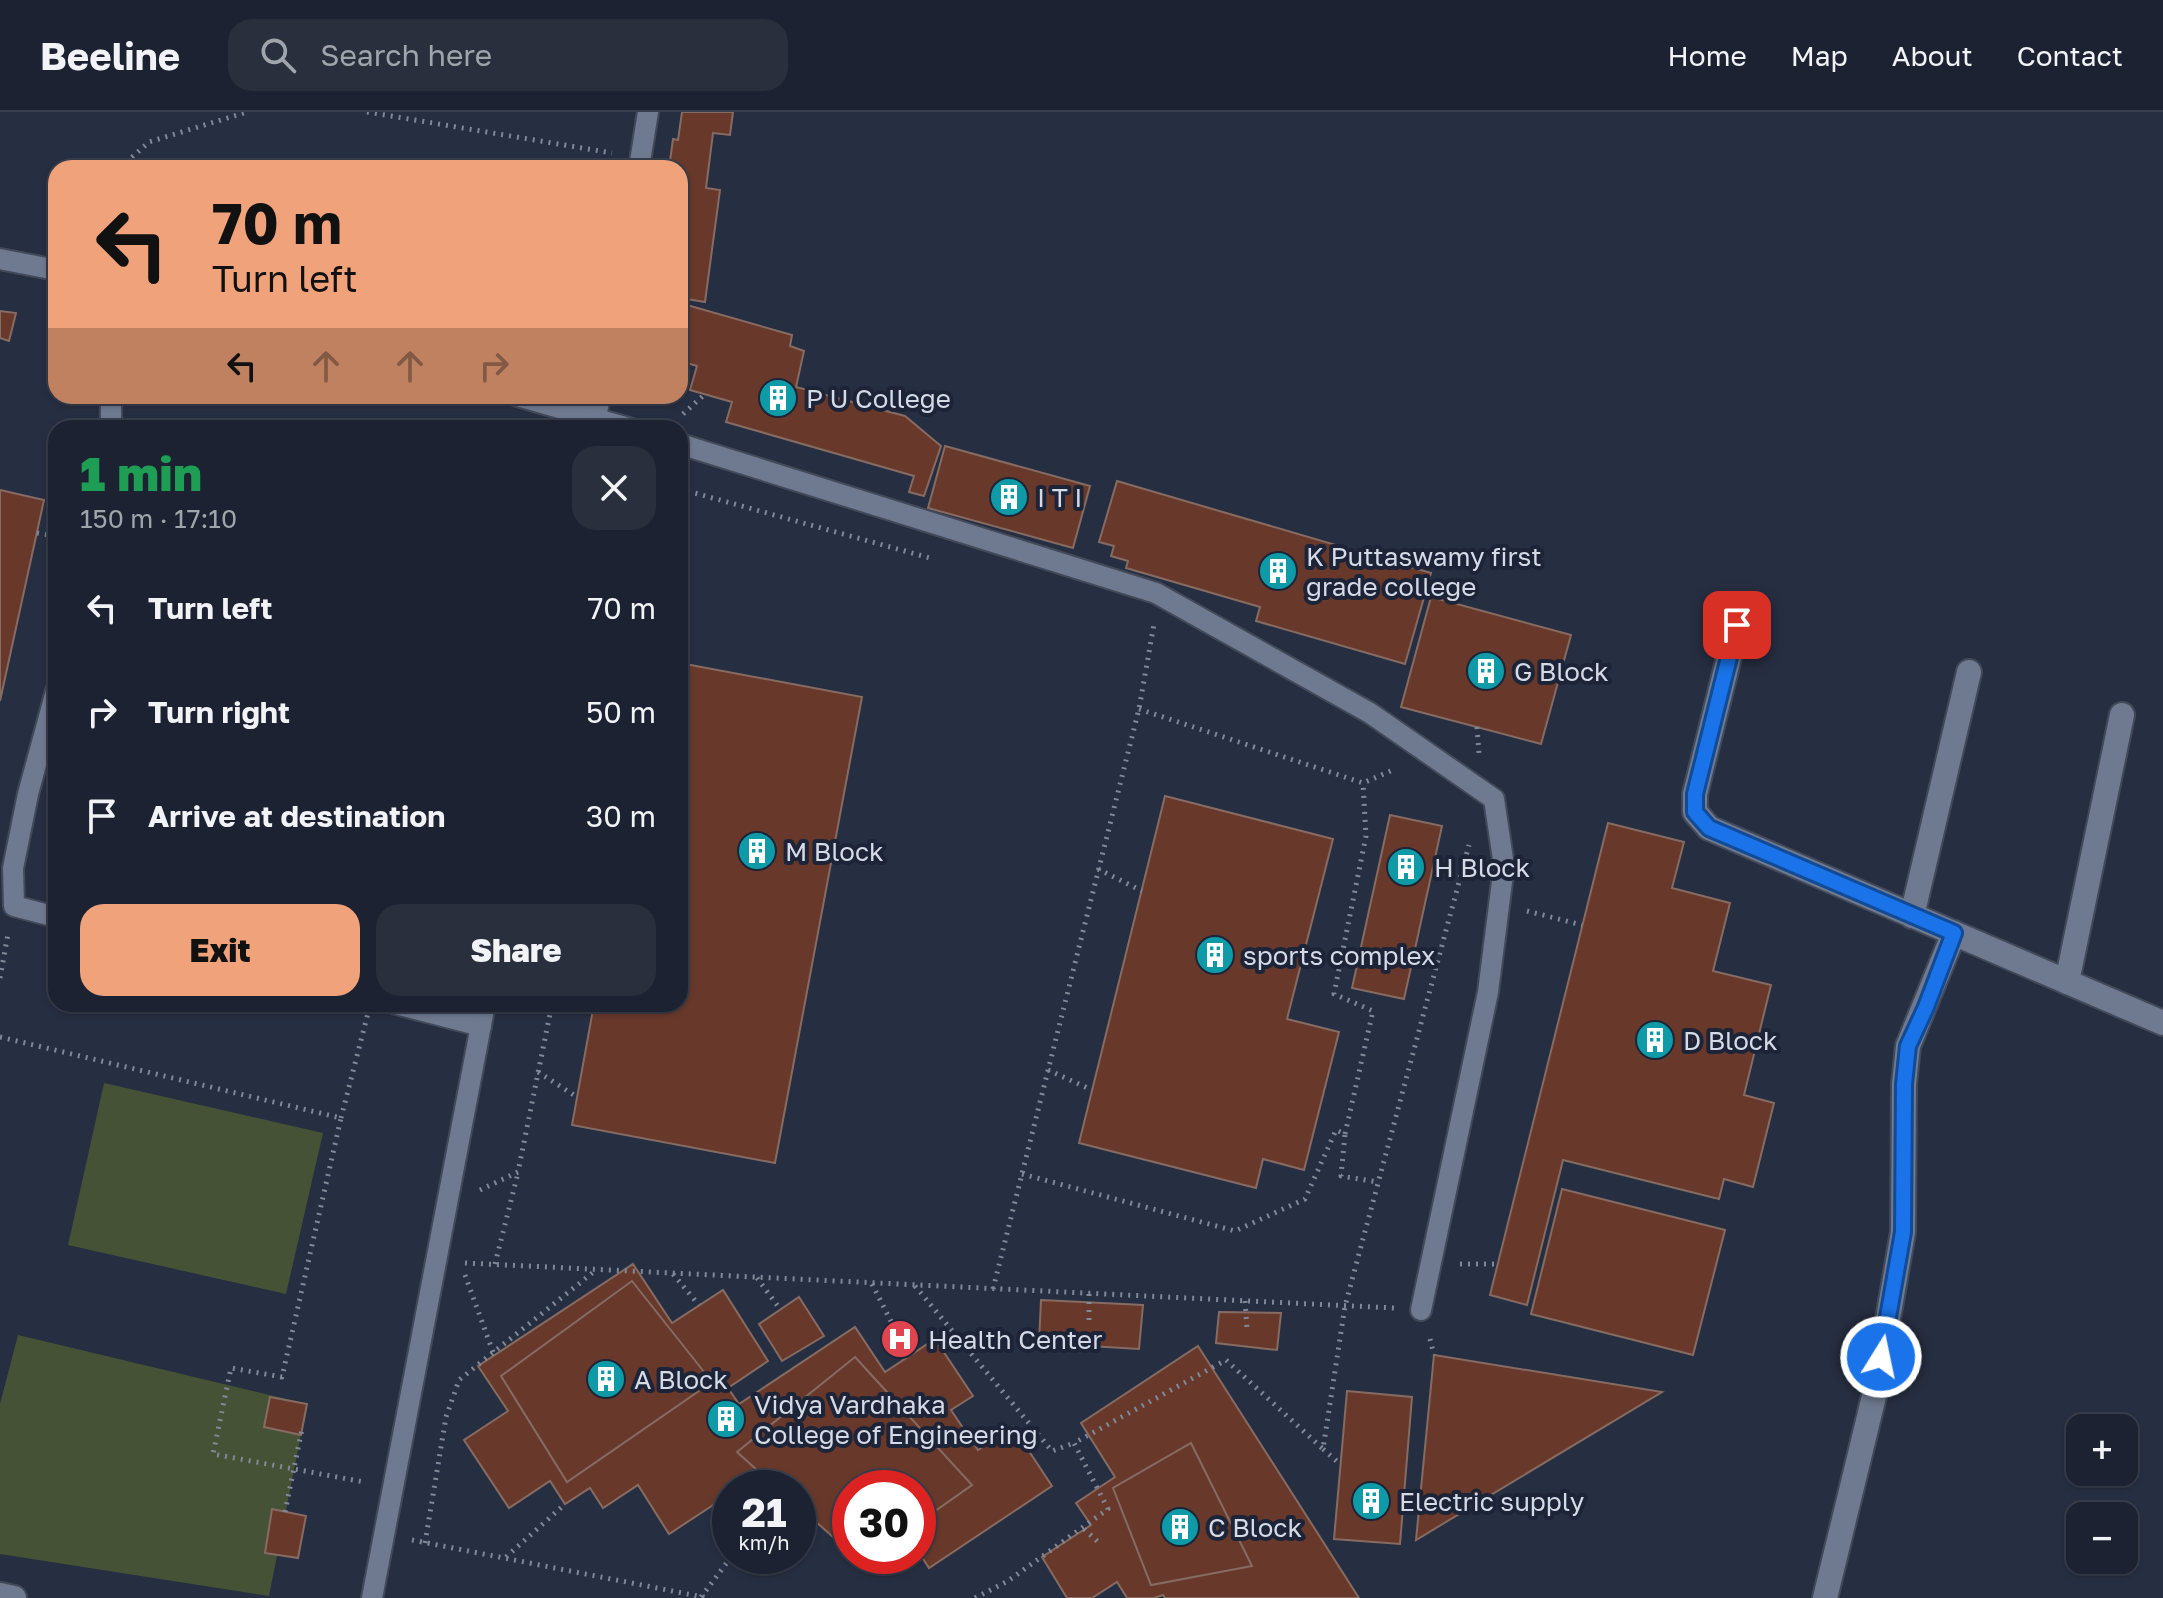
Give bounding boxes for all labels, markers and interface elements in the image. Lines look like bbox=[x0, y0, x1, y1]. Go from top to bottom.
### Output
search box bbox=[228, 19, 788, 91]
text: Beeline bbox=[40, 33, 180, 78]
icon: search bbox=[256, 33, 300, 77]
text: Search here bbox=[320, 37, 492, 73]
text: Home bbox=[1668, 39, 1747, 72]
text: Map bbox=[1791, 39, 1848, 72]
text: About bbox=[1892, 39, 1973, 72]
text: Contact bbox=[2017, 39, 2123, 72]
text: 70 m bbox=[212, 189, 342, 256]
icon: left bbox=[80, 192, 184, 296]
text: Turn left bbox=[212, 257, 358, 300]
icon: left bbox=[220, 344, 264, 388]
icon: ahead bbox=[304, 344, 348, 388]
icon: ahead bbox=[388, 344, 432, 388]
icon: right bbox=[472, 344, 516, 388]
building icon: P U College bbox=[757, 377, 799, 419]
place label: P U College bbox=[806, 383, 951, 414]
text: 1 min bbox=[80, 444, 202, 502]
button: close bbox=[572, 446, 656, 530]
building icon: I T I bbox=[988, 476, 1030, 518]
place label: I T I bbox=[1037, 482, 1082, 513]
text: 150 m · 17:10 bbox=[80, 503, 237, 534]
place label: K Puttaswamy first grade college bbox=[1306, 541, 1542, 602]
building icon: K Puttaswamy first grade college bbox=[1257, 550, 1299, 592]
icon: left bbox=[80, 586, 124, 630]
text: Turn left bbox=[148, 590, 273, 626]
text: 70 m bbox=[587, 590, 656, 626]
pin bbox=[1703, 591, 1771, 659]
icon: arrive bbox=[1715, 603, 1759, 647]
building icon: G Block bbox=[1465, 650, 1507, 692]
place label: G Block bbox=[1514, 656, 1609, 687]
icon: right bbox=[80, 690, 124, 734]
text: Turn right bbox=[148, 694, 290, 730]
text: 50 m bbox=[586, 694, 656, 730]
icon: arrive bbox=[80, 794, 124, 838]
text: Arrive at destination bbox=[148, 798, 445, 834]
text: 30 m bbox=[586, 798, 656, 834]
building icon: M Block bbox=[736, 830, 778, 872]
place label: M Block bbox=[785, 836, 884, 867]
building icon: H Block bbox=[1385, 846, 1427, 888]
place label: H Block bbox=[1434, 852, 1531, 883]
button: Exit bbox=[80, 904, 360, 996]
button: Share bbox=[376, 904, 656, 996]
building icon: sports complex bbox=[1194, 934, 1236, 976]
place label: sports complex bbox=[1243, 940, 1435, 971]
building icon: D Block bbox=[1634, 1019, 1676, 1061]
place label: D Block bbox=[1683, 1025, 1778, 1056]
position arrow bbox=[1839, 1315, 1923, 1399]
hospital icon: Health Center bbox=[879, 1318, 921, 1360]
place label: Health Center bbox=[928, 1324, 1102, 1355]
building icon: A Block bbox=[585, 1358, 627, 1400]
place label: A Block bbox=[634, 1364, 728, 1395]
place label: Vidya Vardhaka College of Engineering bbox=[754, 1389, 1038, 1450]
building icon: Vidya Vardhaka College of Engineering bbox=[705, 1398, 747, 1440]
map controls bbox=[2066, 1414, 2138, 1574]
button: + bbox=[2066, 1414, 2138, 1486]
speed limit sign: 30 bbox=[832, 1470, 936, 1574]
building icon: Electric supply bbox=[1350, 1480, 1392, 1522]
place label: Electric supply bbox=[1399, 1486, 1585, 1517]
text: 21 bbox=[742, 1488, 787, 1536]
button: − bbox=[2066, 1502, 2138, 1574]
building icon: C Block bbox=[1159, 1506, 1201, 1548]
place label: C Block bbox=[1208, 1512, 1302, 1543]
text: km/h bbox=[739, 1530, 789, 1554]

